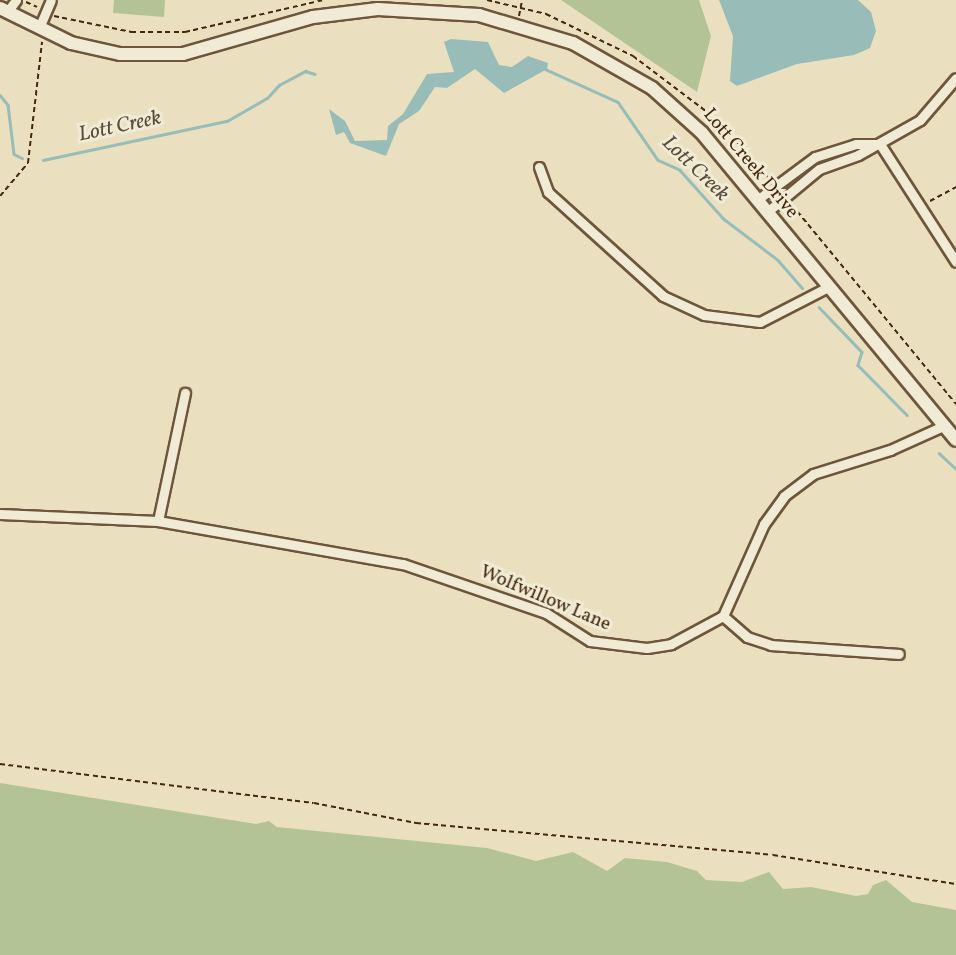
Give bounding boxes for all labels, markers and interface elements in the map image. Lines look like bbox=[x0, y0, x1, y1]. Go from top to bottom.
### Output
street label: Lott Creek Drive bbox=[697, 104, 803, 224]
water label: Lott Creek bbox=[76, 106, 164, 148]
water label: Lott Creek bbox=[656, 131, 734, 207]
street label: Wolfwillow Lane bbox=[476, 561, 614, 637]

